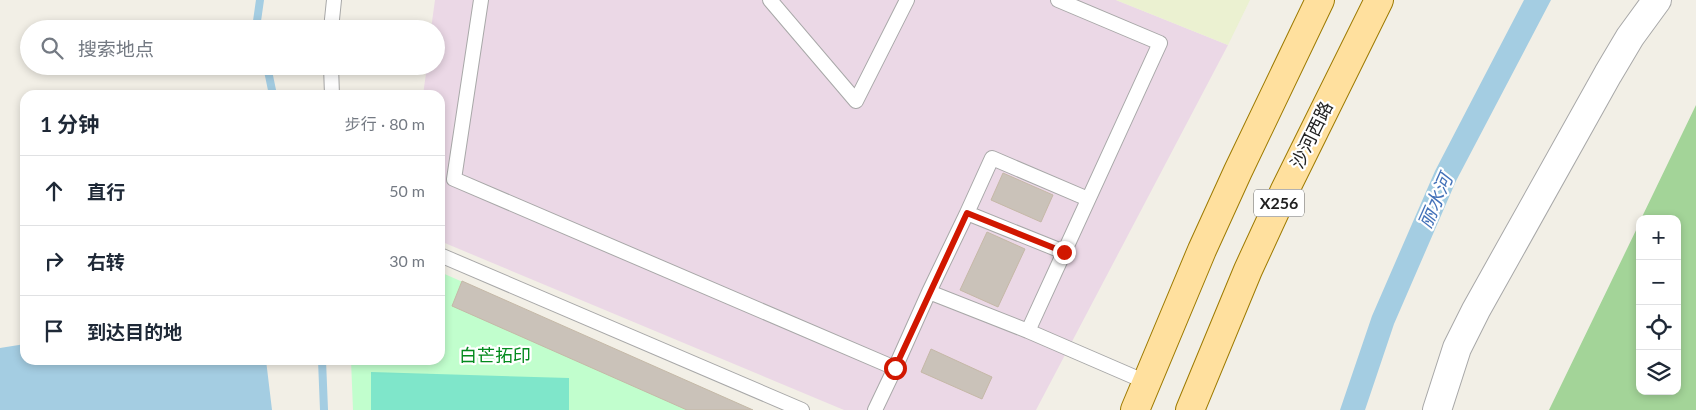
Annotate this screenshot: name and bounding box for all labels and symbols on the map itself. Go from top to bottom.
street label: 沙河西路 [1285,97,1337,172]
water label: 丽水河 [1412,166,1458,232]
road number: X256 [1254,190,1304,217]
route end [1053,241,1076,264]
park label: 白芒拓印 [459,344,531,366]
route start [884,357,907,380]

